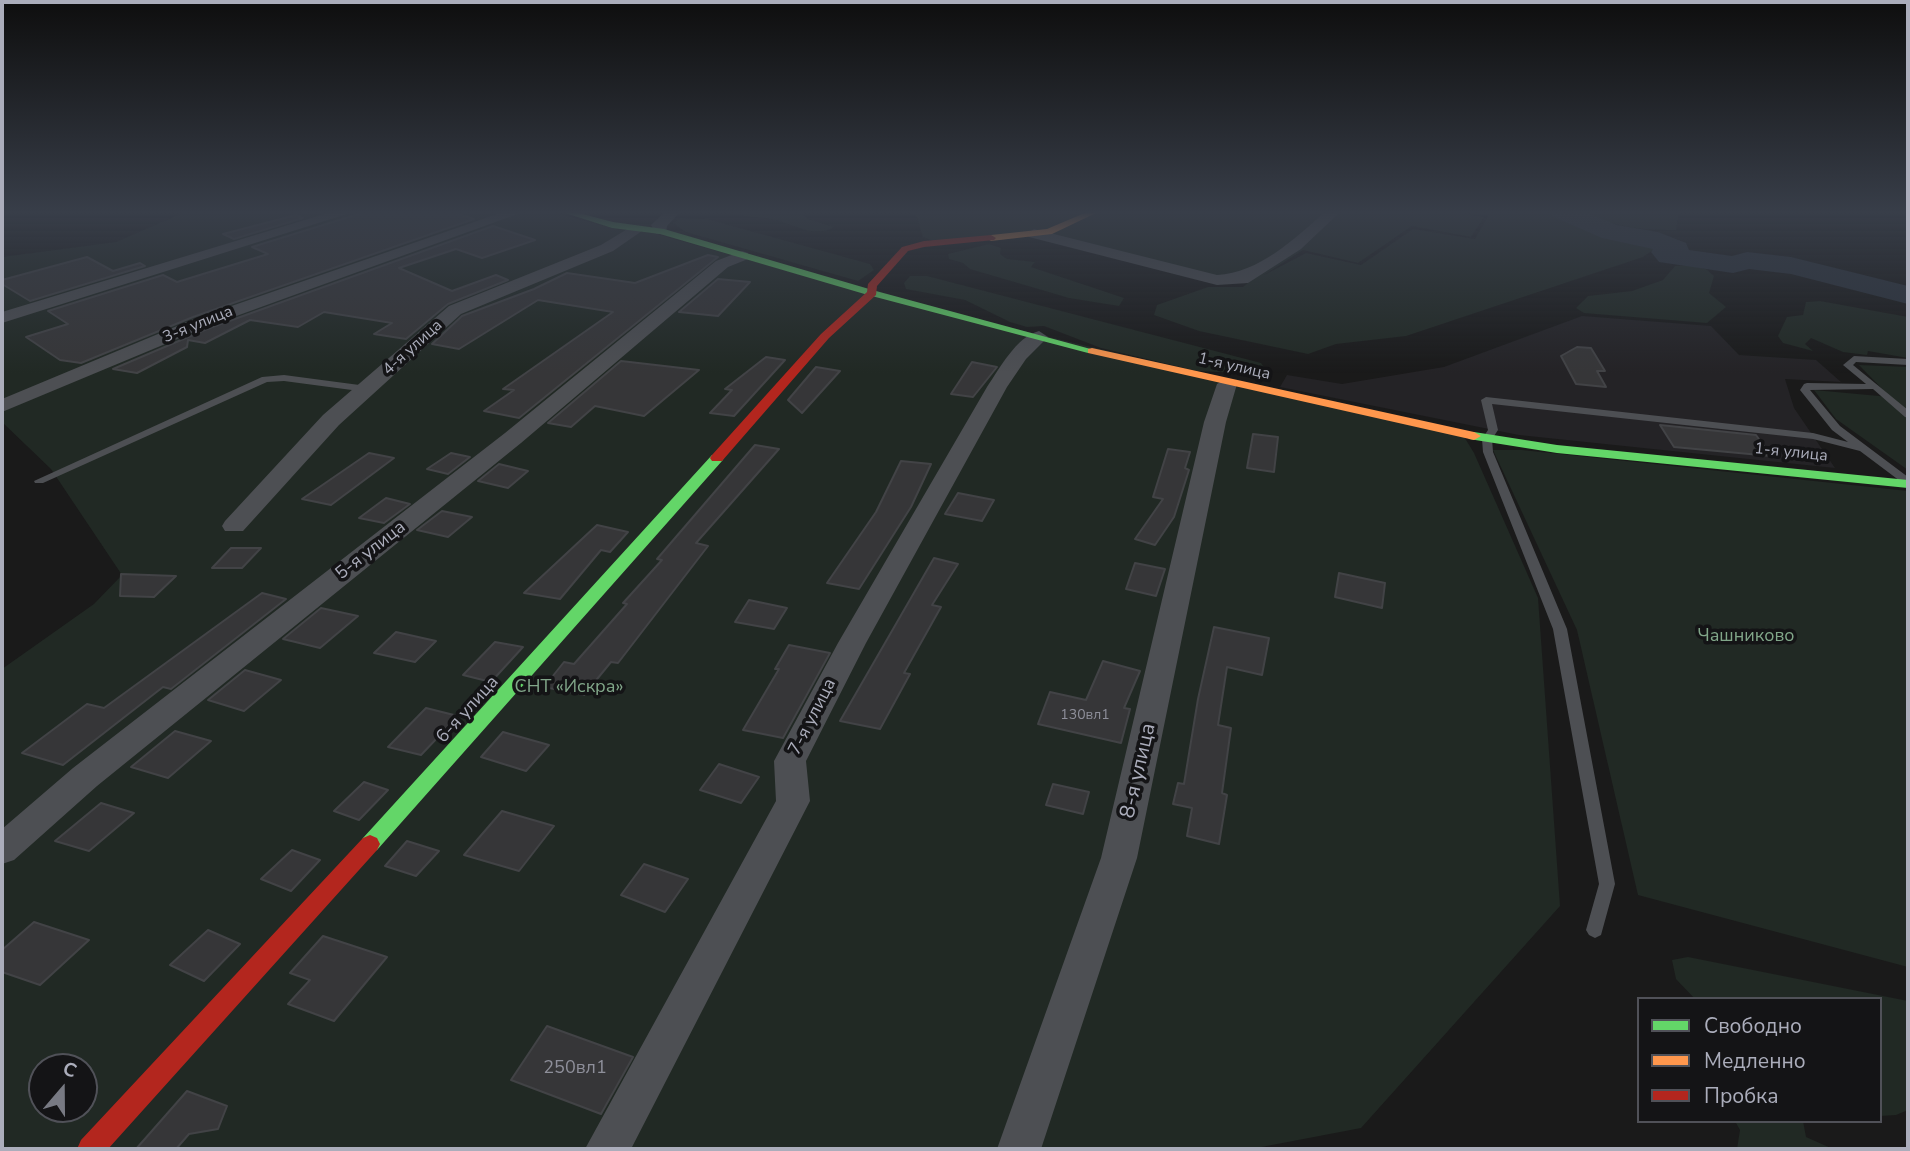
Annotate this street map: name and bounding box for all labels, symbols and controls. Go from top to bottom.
street label: 3-я улица [160,302,236,348]
street label: 4-я улица [379,316,447,380]
street label: 1-я улица [1196,349,1272,385]
street label: 1-я улица [1753,440,1829,466]
street label: 5-я улица [332,517,410,585]
park label: Чашниково [1697,626,1795,648]
street label: 6-я улица [432,672,504,748]
street label: 7-я улица [785,675,841,759]
park label: СНТ «Искра» [515,677,623,699]
house number: 130вл1 [1060,708,1110,724]
street label: 8-я улица [1116,721,1162,821]
legend [1637,997,1882,1123]
text: Свободно [1704,1012,1802,1040]
text: Медленно [1704,1047,1806,1075]
north arrow [28,1053,98,1123]
text: С [59,1056,80,1085]
house number: 250вл1 [543,1058,607,1080]
text: Пробка [1704,1082,1778,1110]

